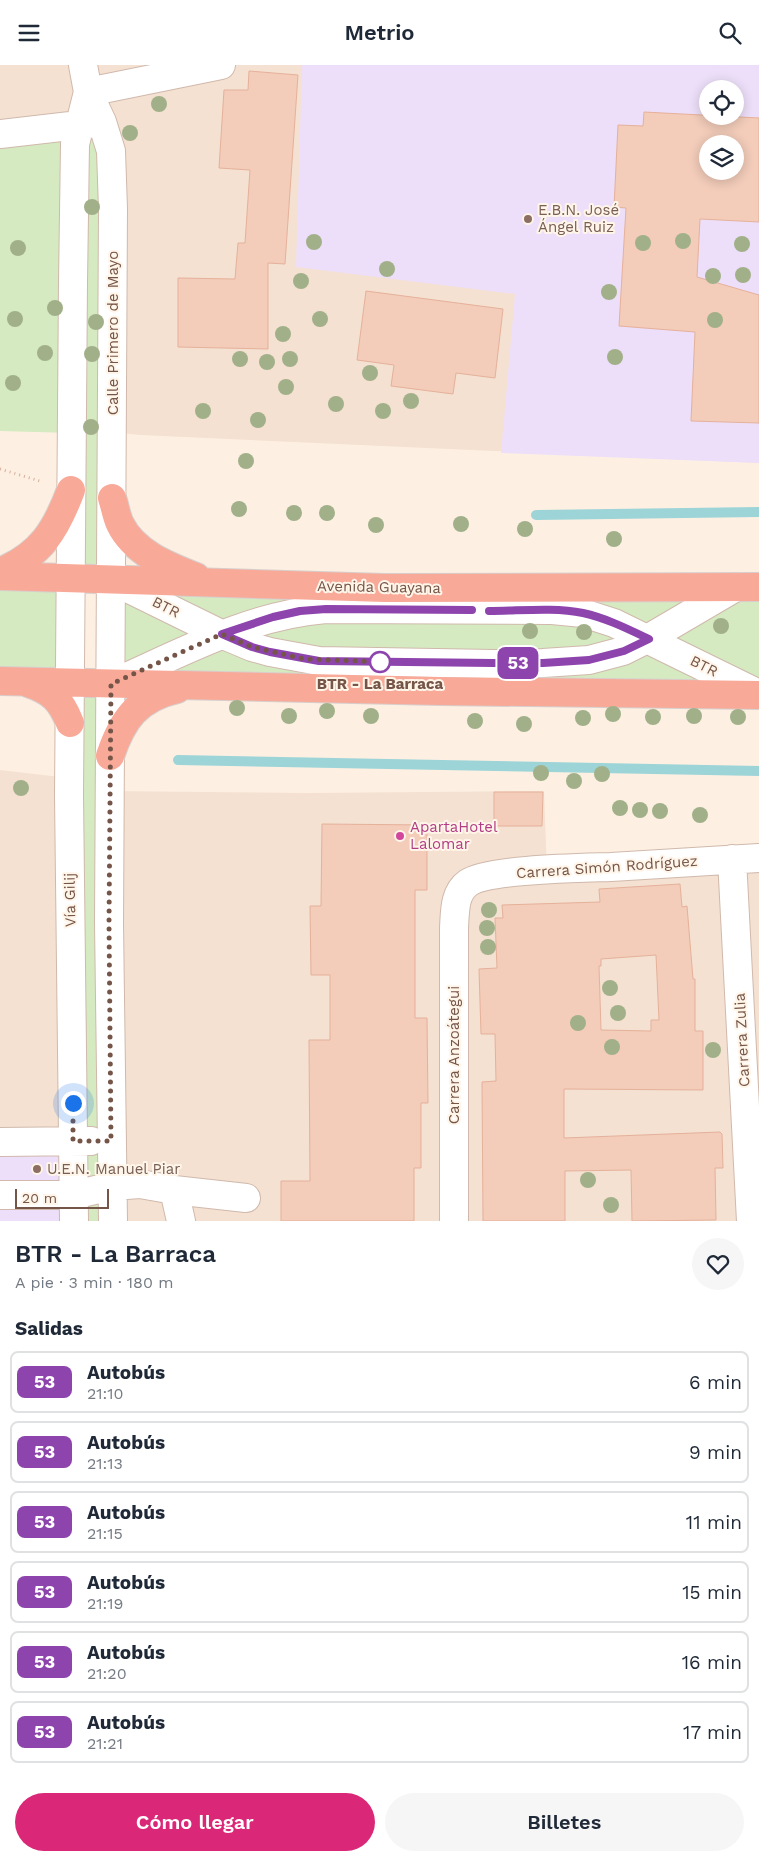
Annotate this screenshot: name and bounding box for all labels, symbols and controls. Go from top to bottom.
icon: menu [15,19,43,47]
icon: search [716,19,744,47]
text: Metrio [344,20,415,45]
map controls [699,80,744,180]
button: locate [699,80,744,125]
button: layers [699,135,744,180]
place label: E.B.N. José Ángel Ruiz [538,201,619,236]
marker: E.B.N. José Ángel Ruiz [522,213,534,225]
street label: Calle Primero de Mayo [104,251,122,415]
street label: Avenida Guayana [317,577,442,597]
street label: BTR [149,592,183,622]
line badge: 53 [496,647,540,679]
marker: BTR - La Barraca [369,651,391,673]
street label: BTR [687,651,721,681]
text: 53 [507,652,529,673]
place label: BTR - La Barraca [317,675,443,693]
place label: ApartaHotel Lalomar [410,818,498,853]
marker: ApartaHotel Lalomar [394,830,406,842]
street label: Carrera Simón Rodríguez [516,852,698,882]
street label: Vía Gilij [61,873,79,927]
street label: Carrera Anzoátegui [445,986,463,1124]
street label: Carrera Zulia [731,992,753,1087]
your location [61,1091,86,1116]
place label: U.E.N. Manuel Piar [47,1160,180,1178]
marker: U.E.N. Manuel Piar [31,1163,43,1175]
scale bar [15,1186,109,1209]
text: 20 m [22,1190,57,1206]
button: heart [692,1238,744,1290]
text: BTR - La Barraca [15,1240,216,1268]
text: A pie · 3 min · 180 m [15,1273,174,1292]
text: Salidas [15,1317,83,1340]
text: Autobús [87,1361,165,1384]
text: 53 [34,1371,55,1392]
text: 6 min [689,1371,742,1394]
text: 21:10 [87,1384,124,1403]
text: Autobús [87,1431,165,1454]
text: 53 [34,1441,55,1462]
text: 9 min [689,1441,742,1464]
text: 21:13 [87,1454,123,1473]
text: Autobús [87,1501,165,1524]
text: 53 [34,1511,55,1532]
text: 11 min [686,1511,742,1534]
text: 21:15 [87,1524,123,1543]
text: Autobús [87,1571,165,1594]
text: 53 [34,1581,55,1602]
text: 15 min [682,1581,742,1604]
text: 21:19 [87,1594,123,1613]
text: Autobús [87,1641,165,1664]
text: 53 [34,1651,55,1672]
text: 16 min [682,1651,742,1674]
text: 21:20 [87,1664,127,1683]
text: Autobús [87,1711,165,1734]
text: 53 [34,1721,55,1742]
text: 17 min [683,1721,742,1744]
text: 21:21 [87,1734,123,1753]
button: Cómo llegar [15,1793,375,1851]
button: Billetes [385,1793,744,1851]

